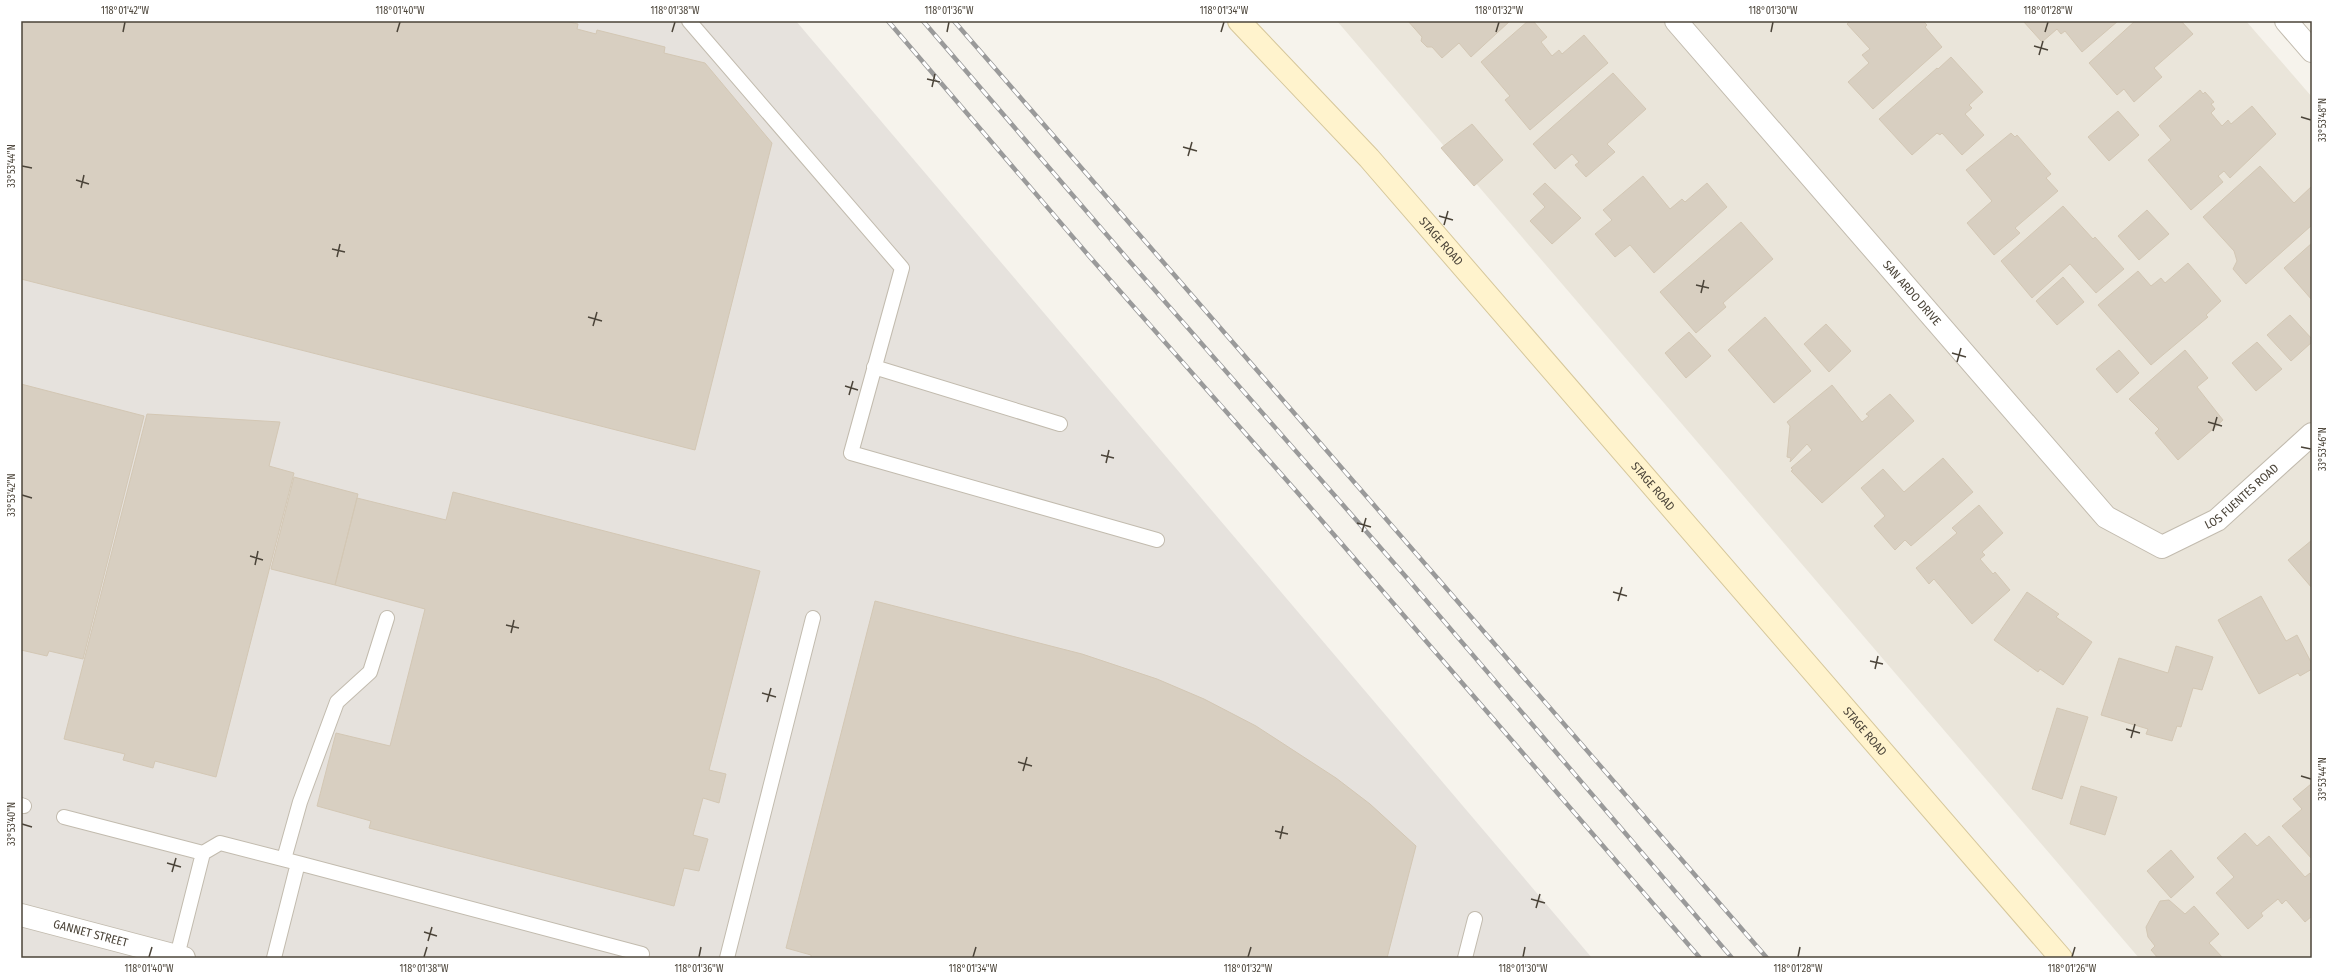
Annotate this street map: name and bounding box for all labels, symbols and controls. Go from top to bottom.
text: 118°01'42"W [101,5,150,17]
text: 118°01'40"W [375,5,425,17]
text: 118°01'38"W [651,5,700,17]
text: 118°01'36"W [925,5,974,17]
text: 118°01'34"W [1200,5,1249,17]
text: 118°01'32"W [1475,5,1524,17]
text: 118°01'30"W [1748,5,1798,17]
text: 118°01'28"W [2024,5,2073,17]
text: 33°53'48"N [2317,98,2329,142]
text: 33°53'44"N [6,144,18,188]
street label: STAGE ROAD [1416,214,1466,268]
street label: SAN ARDO DRIVE [1880,258,1944,328]
text: 33°53'46"N [2317,427,2329,471]
street label: STAGE ROAD [1628,459,1678,513]
street label: LOS FUENTES ROAD [2202,461,2281,532]
text: 33°53'42"N [6,473,18,517]
street label: STAGE ROAD [1840,704,1890,758]
text: 33°53'44"N [2317,757,2329,801]
text: 33°53'40"N [6,802,18,846]
street label: GANNET STREET [52,917,130,950]
text: 118°01'40"W [124,963,174,975]
text: 118°01'38"W [400,963,449,975]
text: 118°01'36"W [675,963,724,975]
text: 118°01'34"W [949,963,998,975]
text: 118°01'32"W [1224,963,1273,975]
text: 118°01'30"W [1498,963,1548,975]
text: 118°01'28"W [1774,963,1823,975]
text: 118°01'26"W [2048,963,2097,975]

